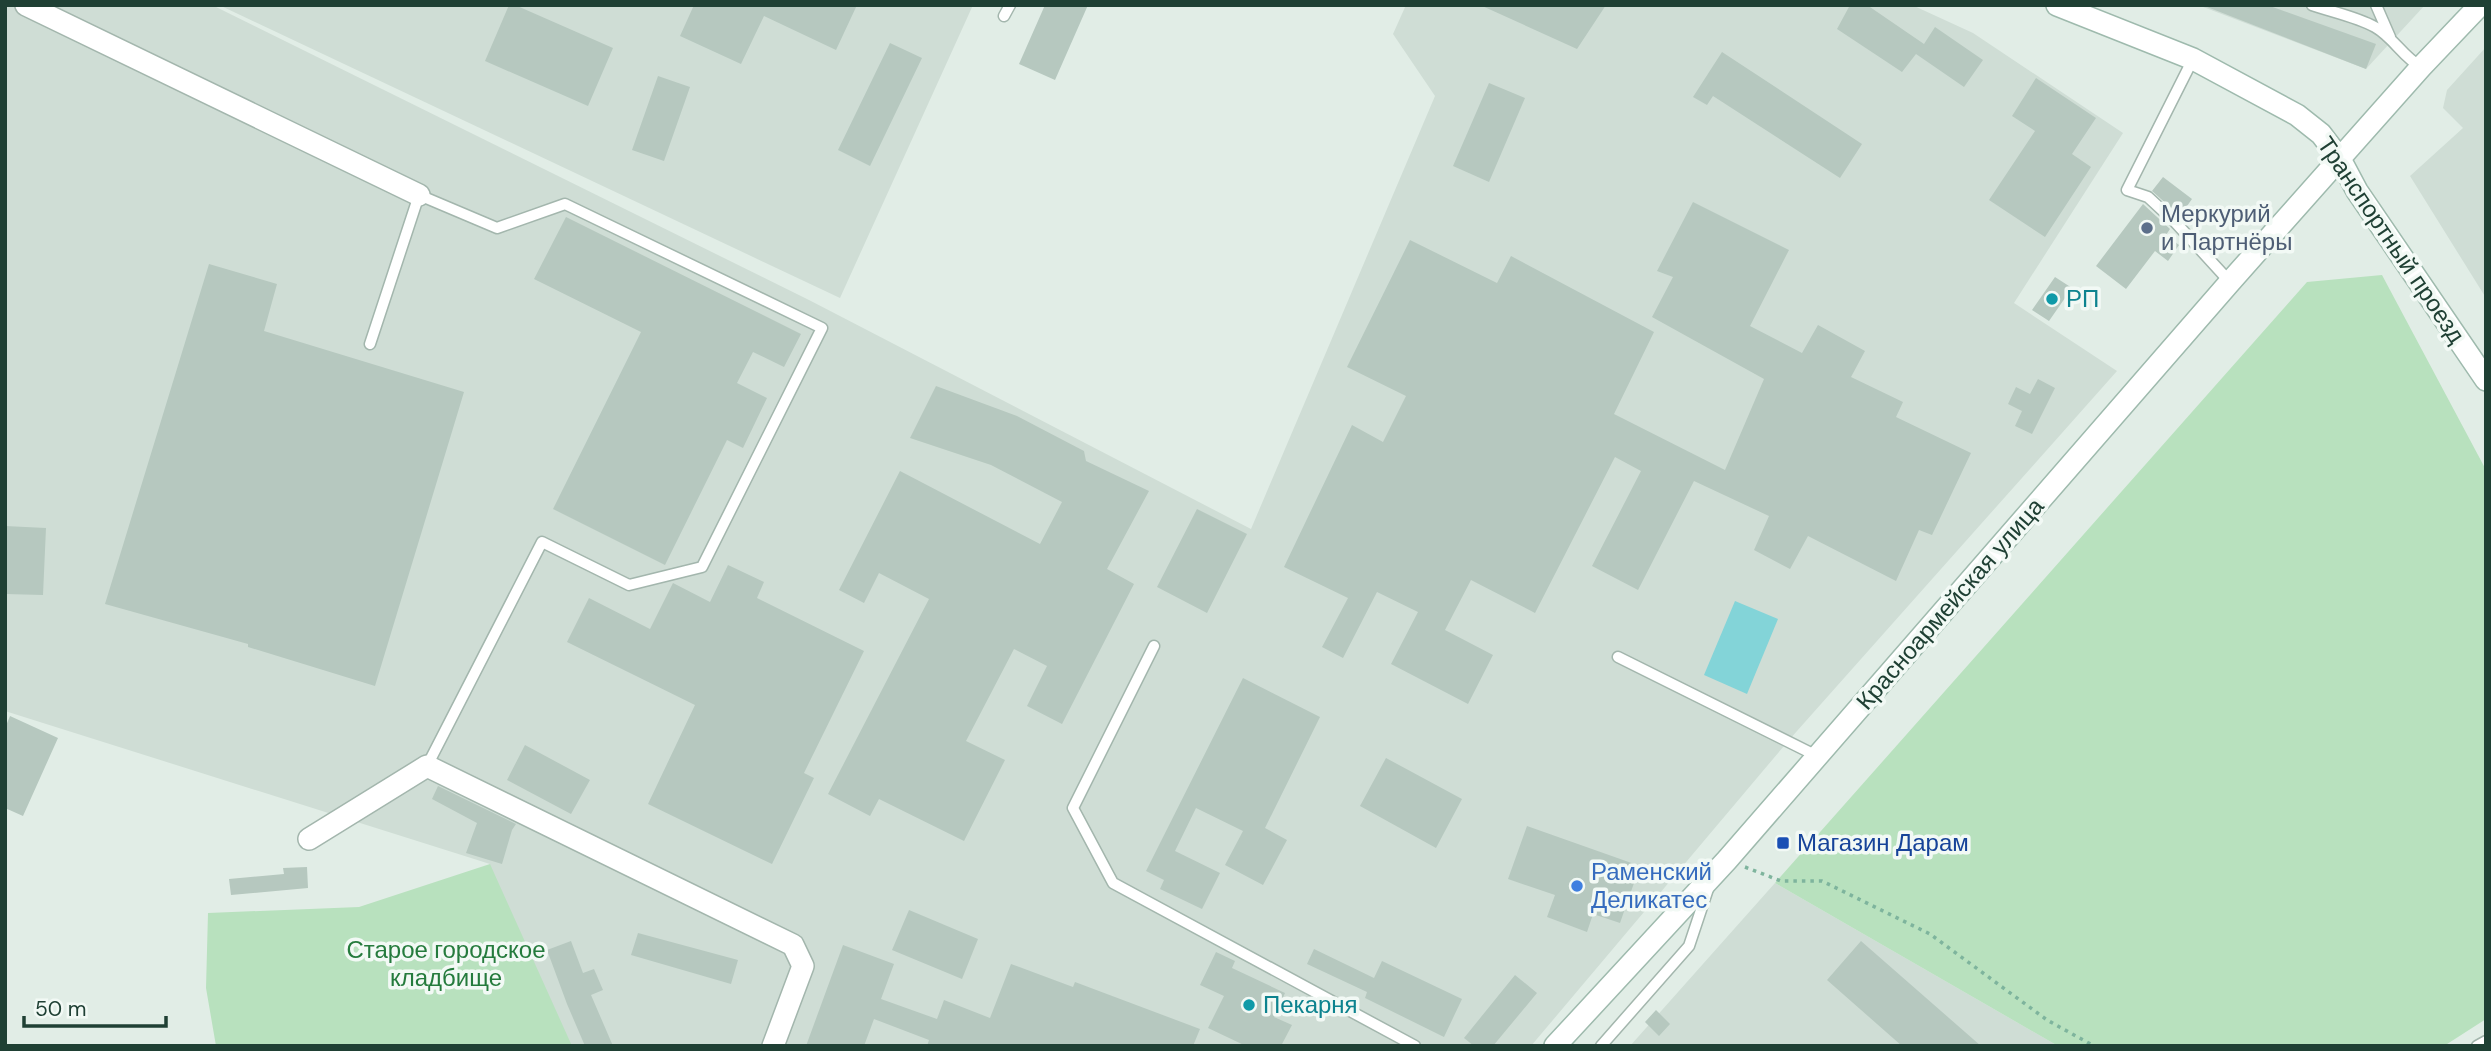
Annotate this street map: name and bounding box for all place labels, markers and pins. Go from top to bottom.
place label: Меркурий и Партнёры [2161,198,2292,257]
marker: Меркурий и Партнёры [2139,220,2155,236]
place label: РП [2066,283,2099,314]
marker: РП [2044,291,2060,307]
place label: Магазин Дарам [1797,827,1969,858]
marker: Магазин Дарам [1775,835,1791,851]
place label: Раменский Деликатес [1591,856,1712,915]
marker: Раменский Деликатес [1569,878,1585,894]
place label: Пекарня [1263,989,1358,1020]
marker: Пекарня [1241,997,1257,1013]

